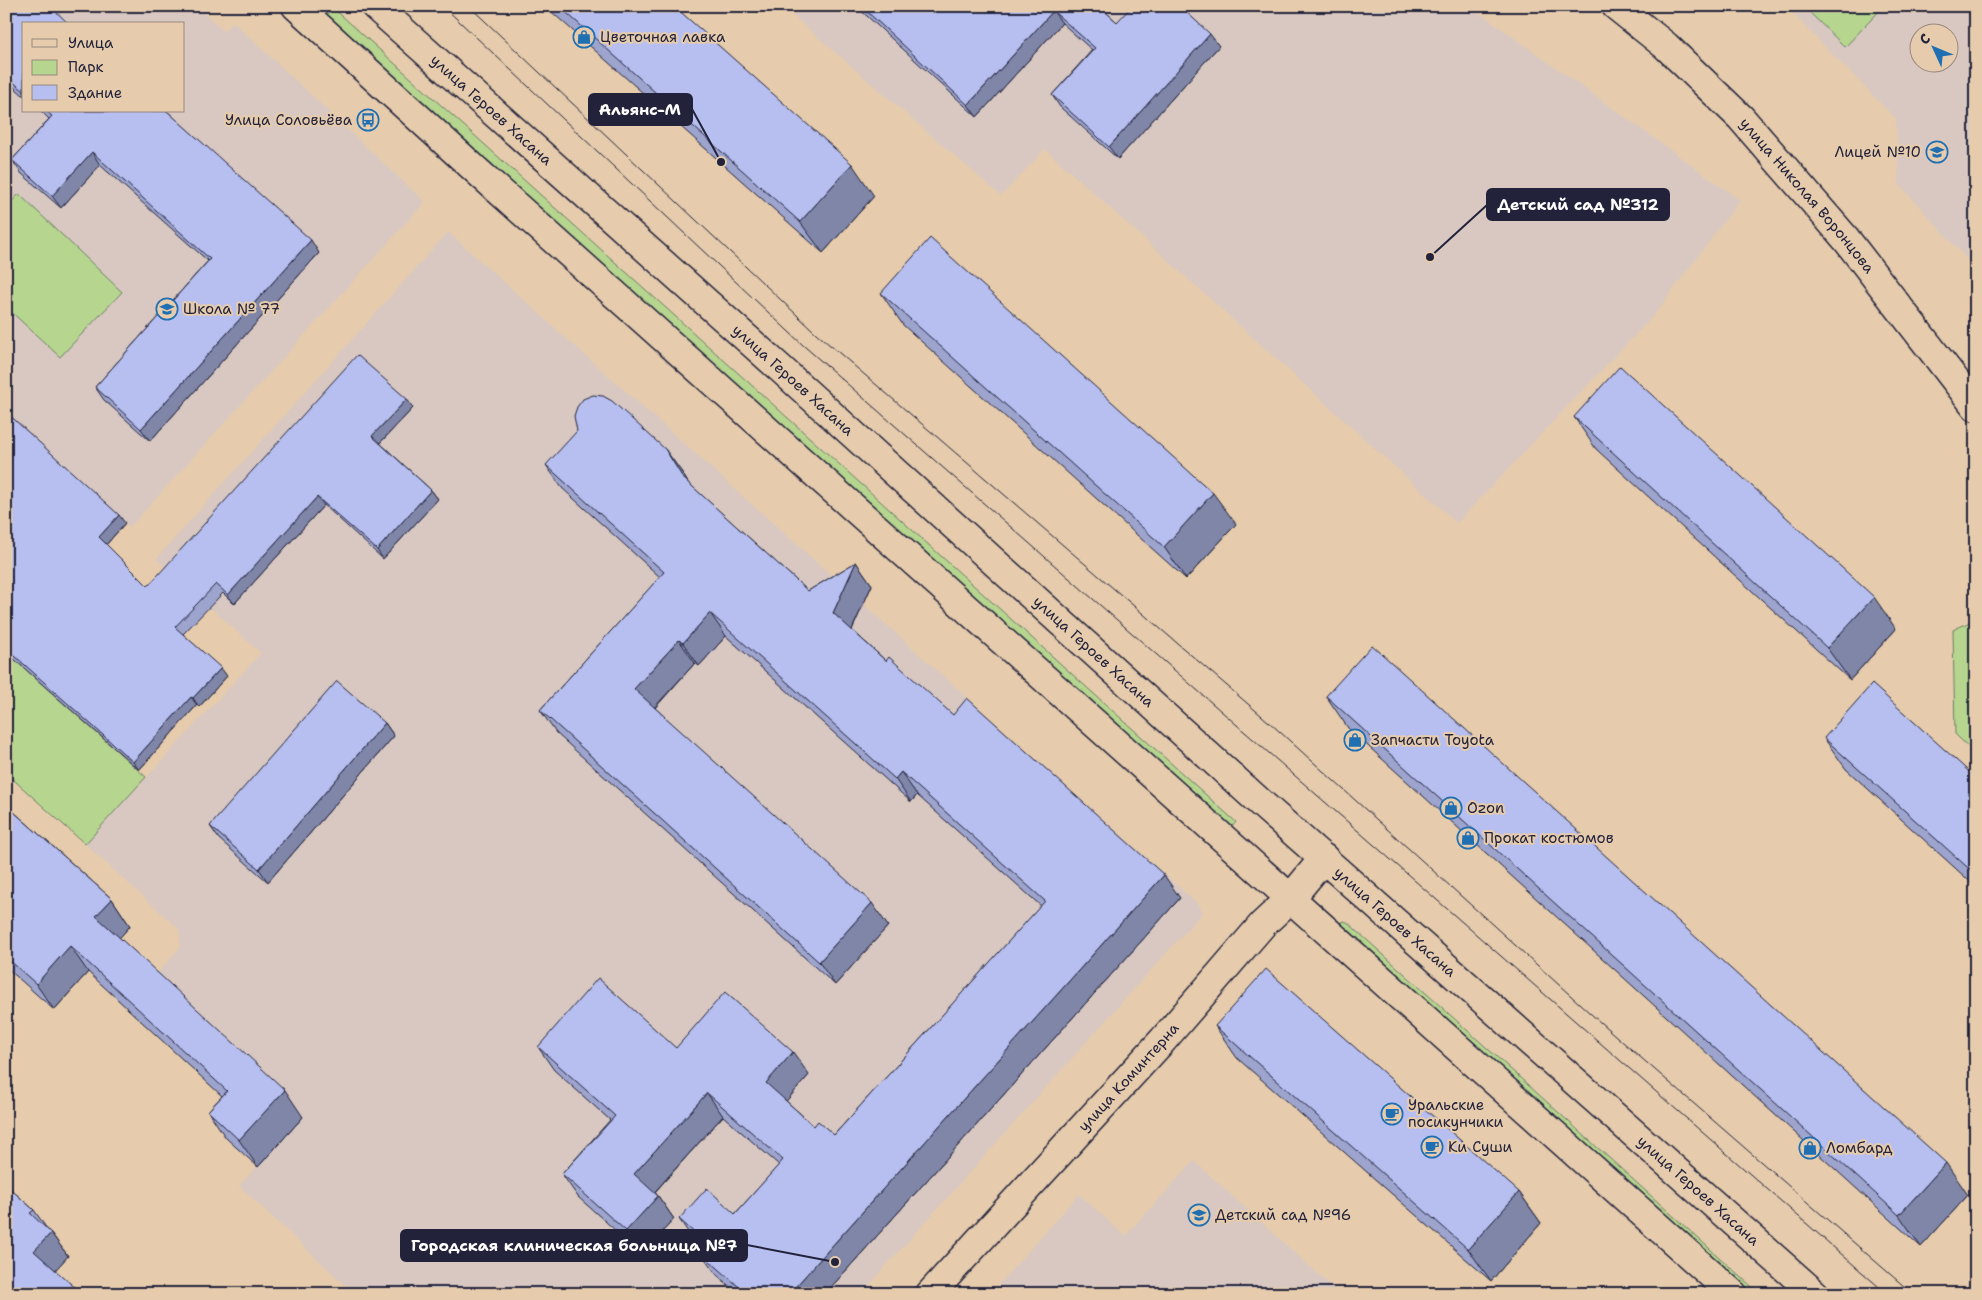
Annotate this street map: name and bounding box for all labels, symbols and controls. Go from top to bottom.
legend [22,22,185,112]
north arrow [1910,22,1960,72]
shop icon: Цветочная лавка [572,25,596,49]
place label: Цветочная лавка [600,27,726,47]
text: С [1915,30,1934,48]
text: Улица [68,33,114,53]
street label: улица Героев Хасана [426,50,557,170]
text: Парк [68,57,104,77]
text: Здание [68,83,122,103]
callout: Альянс-М [589,94,692,125]
text: Альянс-М [599,99,681,120]
bus stop icon: Улица Соловьёва [356,108,380,132]
place label: Улица Соловьёва [225,110,353,130]
street label: улица Николая Воронцова [1735,114,1879,278]
school or university icon: Лицей №10 [1925,140,1949,164]
place label: Лицей №10 [1834,142,1921,162]
callout: Детский сад №312 [1487,189,1669,220]
text: Детский сад №312 [1497,194,1659,215]
school or university icon: Школа № 77 [155,297,179,321]
place label: Школа № 77 [183,299,280,319]
street label: улица Героев Хасана [728,320,859,441]
street label: улица Героев Хасана [1029,592,1159,712]
shop icon: Запчасти Toyota [1343,728,1367,752]
place label: Запчасти Toyota [1371,730,1495,750]
shop icon: Ozon [1439,796,1463,820]
place label: Ozon [1467,798,1504,818]
shop icon: Прокат костюмов [1456,826,1480,850]
place label: Прокат костюмов [1484,828,1614,848]
street label: улица Героев Хасана [1330,862,1461,982]
street label: улица Коминтерна [1074,1018,1184,1136]
place label: Уральские посикунчики [1408,1095,1503,1132]
cafe icon: Уральские посикунчики [1380,1102,1404,1126]
street label: улица Героев Хасана [1633,1131,1764,1251]
cafe icon: Ки Суши [1420,1135,1444,1159]
shop icon: Ломбард [1798,1136,1822,1160]
place label: Ки Суши [1448,1137,1513,1157]
place label: Ломбард [1826,1138,1893,1158]
school or university icon: Детский сад №96 [1187,1203,1211,1227]
place label: Детский сад №96 [1215,1205,1351,1225]
callout: Городская клиническая больница №7 [401,1230,747,1261]
text: Городская клиническая больница №7 [411,1235,737,1256]

